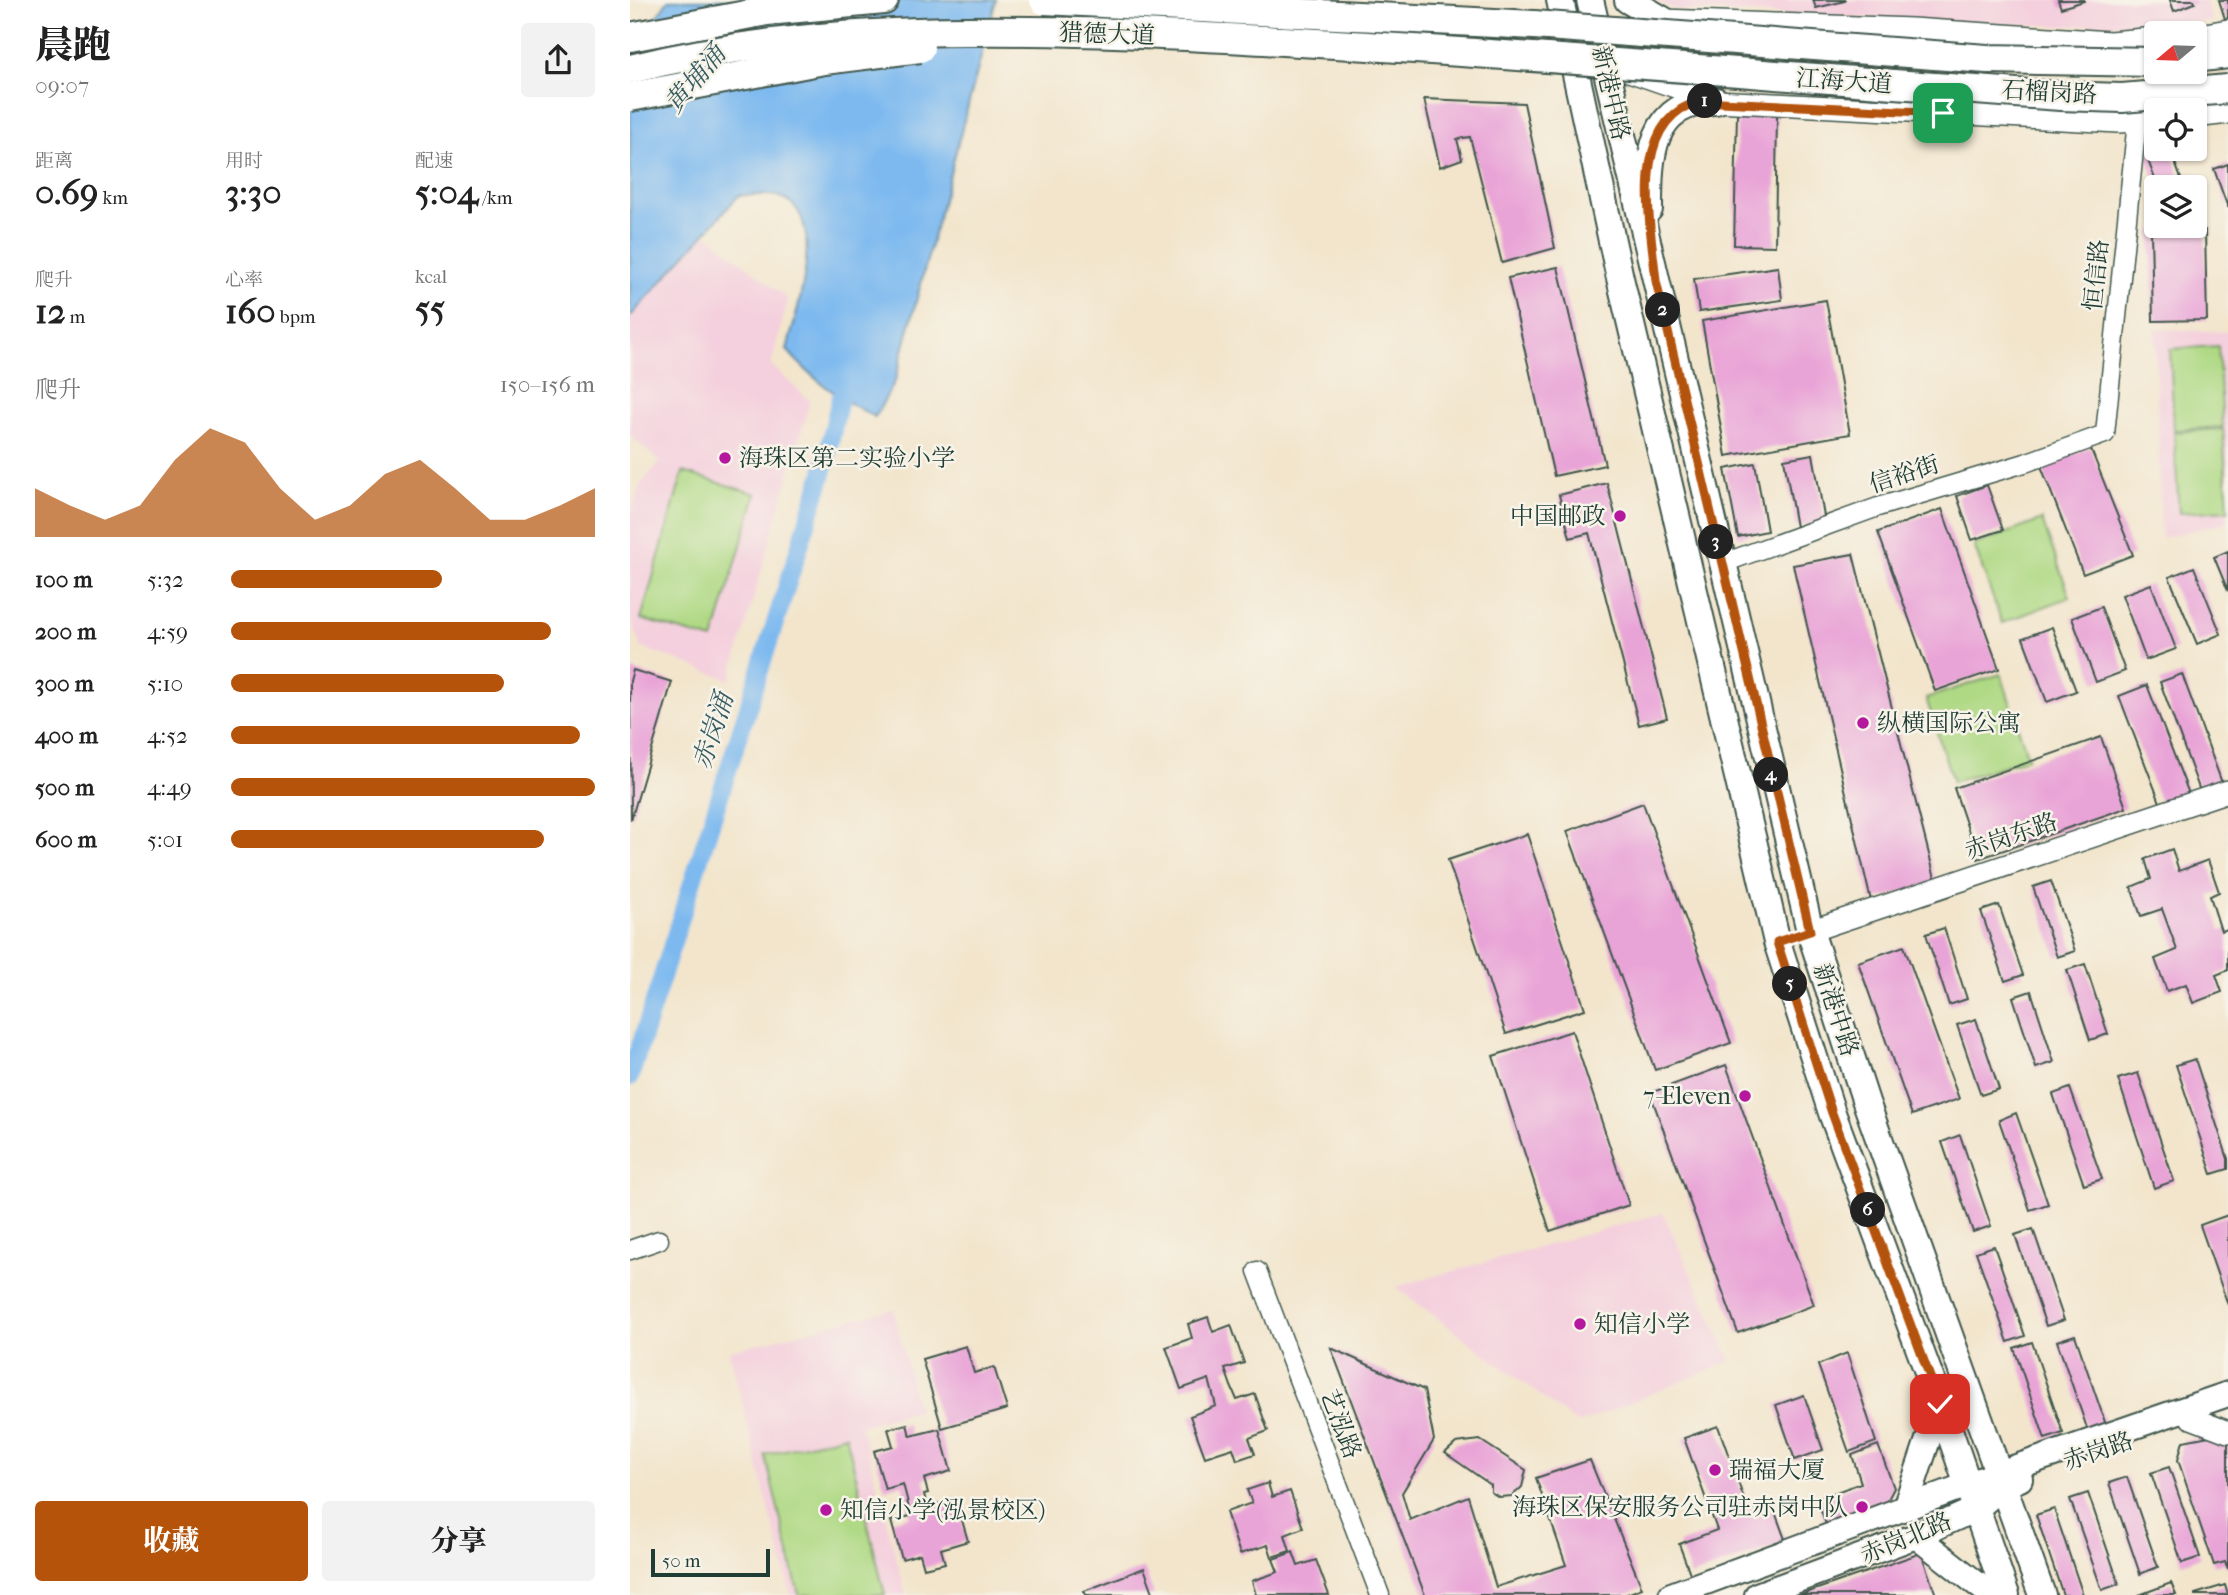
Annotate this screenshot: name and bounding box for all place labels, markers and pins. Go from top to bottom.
pin [1913,83,1973,143]
pin: 1 [1688,84,1722,119]
pin: 2 [1646,292,1680,328]
place label: 海珠区第二实验小学 [739,444,955,472]
marker: 海珠区第二实验小学 [717,450,733,466]
place label: 中国邮政 [1510,502,1606,530]
marker: 中国邮政 [1612,508,1628,524]
pin: 3 [1698,524,1734,560]
place label: 纵横国际公寓 [1877,709,2021,737]
marker: 纵横国际公寓 [1855,715,1871,731]
pin: 4 [1754,758,1788,792]
pin: 5 [1772,967,1808,1002]
place label: 7-Eleven [1643,1082,1731,1110]
marker: 7-Eleven [1737,1088,1753,1104]
pin: 6 [1850,1192,1886,1228]
place label: 知信小学 [1594,1310,1690,1338]
marker: 知信小学 [1572,1316,1588,1332]
pin [1910,1374,1970,1434]
place label: 瑞福大厦 [1729,1456,1825,1484]
marker: 瑞福大厦 [1707,1462,1723,1478]
place label: 海珠区保安服务公司驻赤岗中队 [1512,1493,1848,1521]
place label: 知信小学(泓景校区) [840,1496,1045,1524]
marker: 海珠区保安服务公司驻赤岗中队 [1854,1499,1870,1515]
marker: 知信小学(泓景校区) [818,1502,834,1518]

